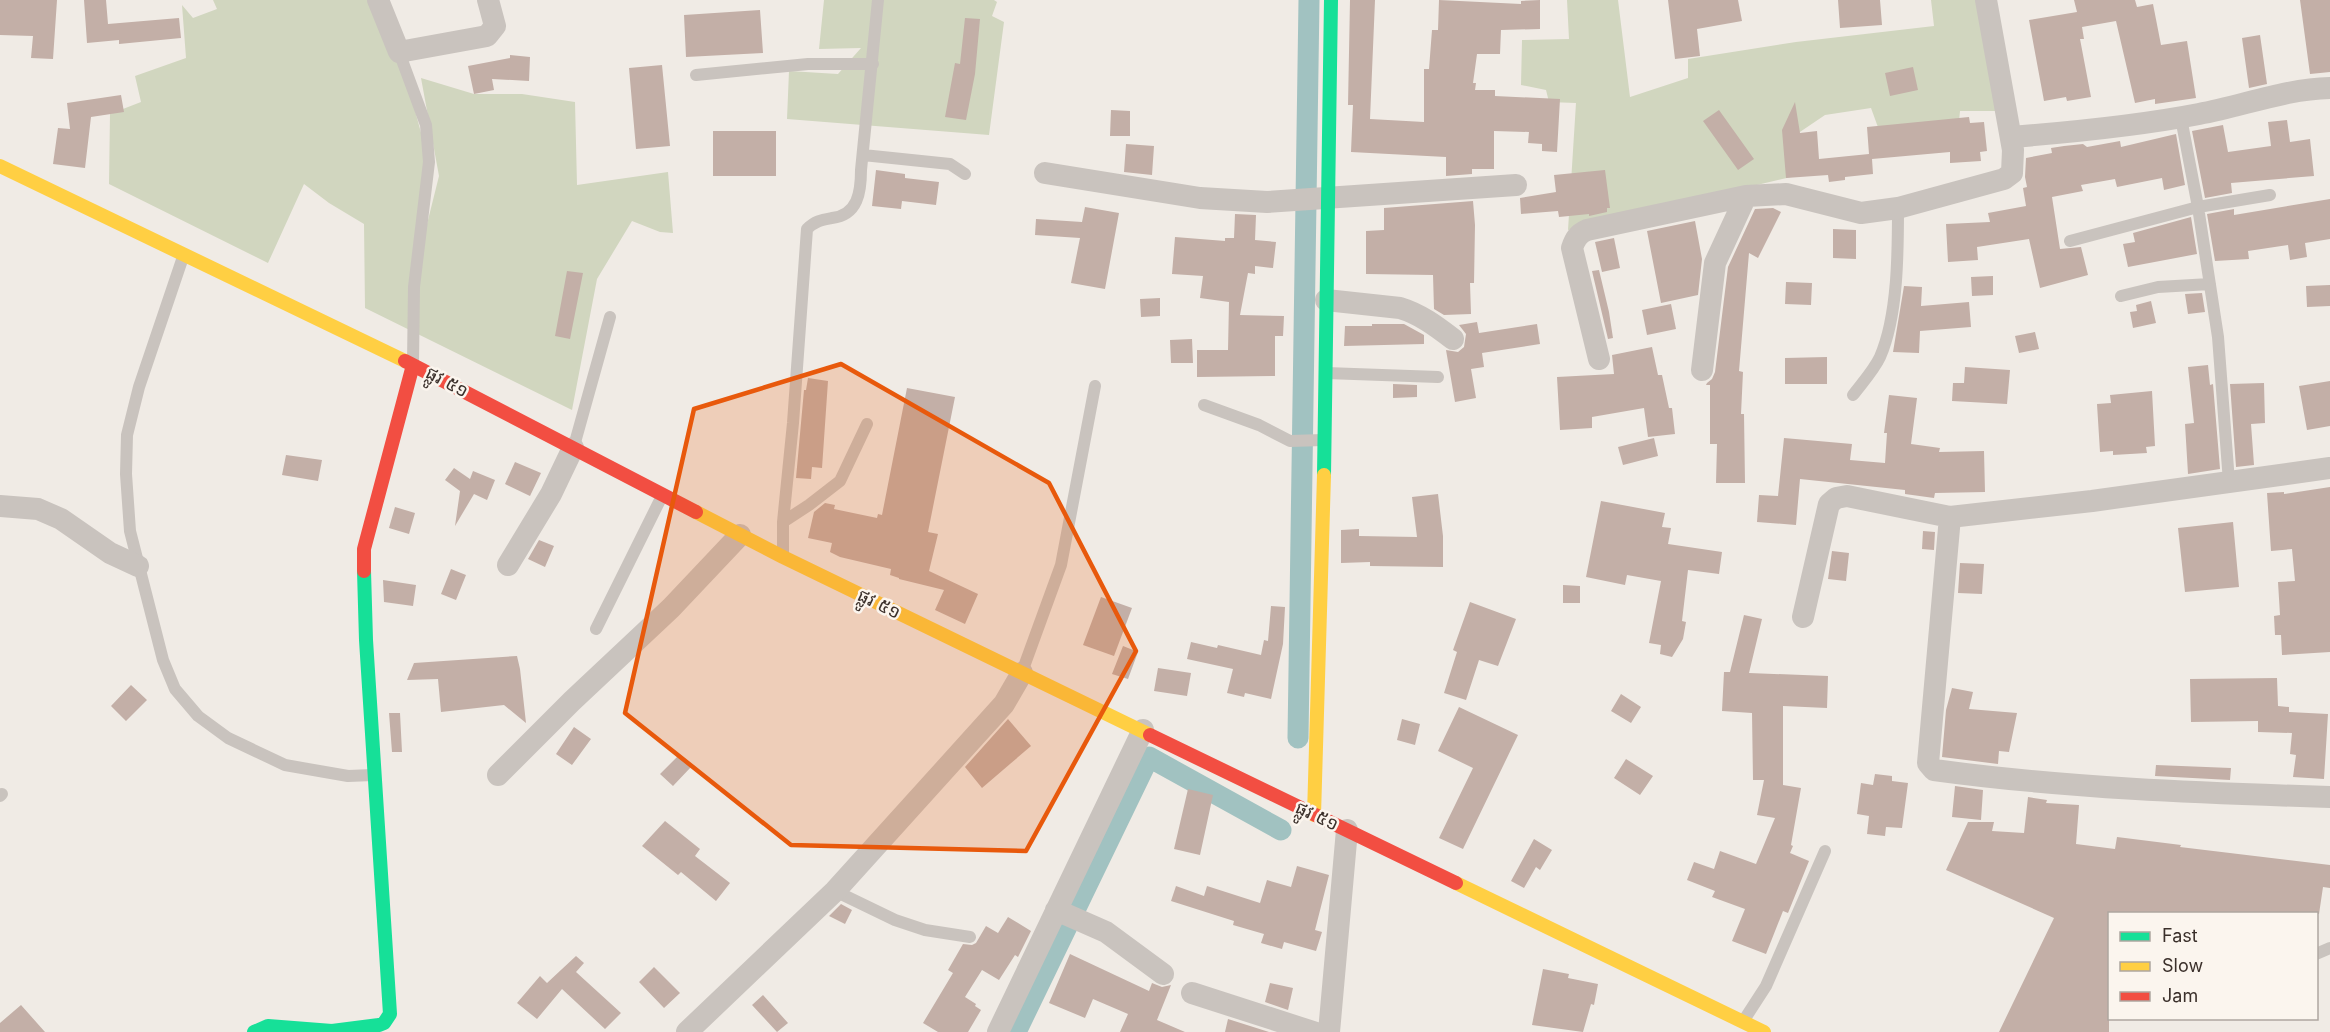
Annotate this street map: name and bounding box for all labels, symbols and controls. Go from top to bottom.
street label: ផ្លូវ ៥១ [419,362,472,407]
street label: ផ្លូវ ៥១ [852,584,904,629]
street label: ផ្លូវ ៥១ [1290,796,1342,840]
legend [2108,912,2318,1020]
text: Fast [2162,925,2198,946]
text: Slow [2162,955,2203,976]
text: Jam [2162,985,2198,1006]

